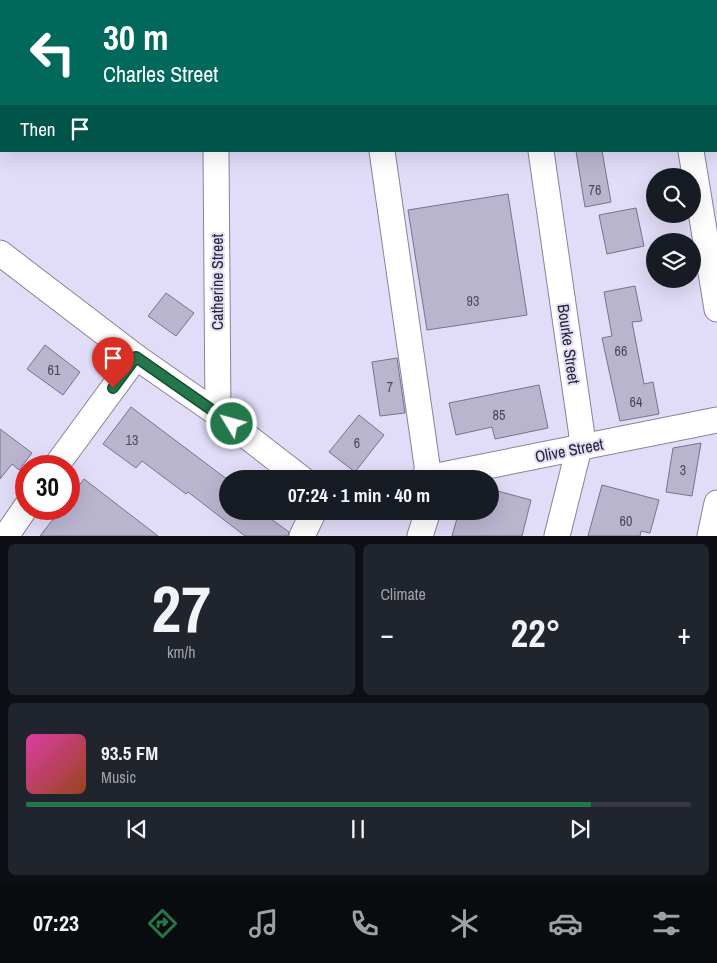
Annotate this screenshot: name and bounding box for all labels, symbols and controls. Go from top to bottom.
text: 30 m [103,14,168,61]
icon: left [20,20,85,85]
text: Charles Street [103,59,218,89]
icon: arrive [66,115,94,143]
text: Then [20,116,56,142]
map controls [646,168,701,288]
button: search [646,168,701,223]
house number: 76 [589,181,601,199]
button: layers [646,233,701,288]
street label: Catherine Street [206,234,228,330]
house number: 93 [467,292,479,310]
street label: Bourke Street [553,303,586,386]
pin [92,337,134,388]
house number: 66 [615,342,627,360]
icon: arrive [99,344,127,372]
house number: 61 [48,361,61,379]
house number: 7 [387,378,393,396]
house number: 64 [630,393,643,411]
position arrow [205,397,257,449]
house number: 85 [493,406,505,424]
house number: 13 [126,431,138,449]
street label: Olive Street [533,433,605,467]
house number: 6 [354,434,360,452]
speed limit sign: 30 [15,455,80,520]
house number: 3 [680,461,686,479]
text: 07:24 · 1 min · 40 m [288,482,430,508]
house number: 60 [620,512,632,530]
text: 27 [152,565,211,652]
text: Climate [381,583,426,605]
text: 22° [511,608,561,659]
text: − [381,615,394,653]
text: + [678,615,691,653]
text: km/h [167,641,195,663]
text: 93.5 FM [101,740,158,766]
text: Music [101,766,136,788]
icon: previous [123,815,151,843]
icon: pause [344,815,372,843]
icon: next [566,815,594,843]
icon: directions [145,906,180,941]
icon: music [246,906,281,941]
icon: phone [347,906,382,941]
icon: climate [447,906,482,941]
icon: car [548,906,583,941]
icon: filters [649,906,684,941]
text: 07:23 [33,908,79,938]

